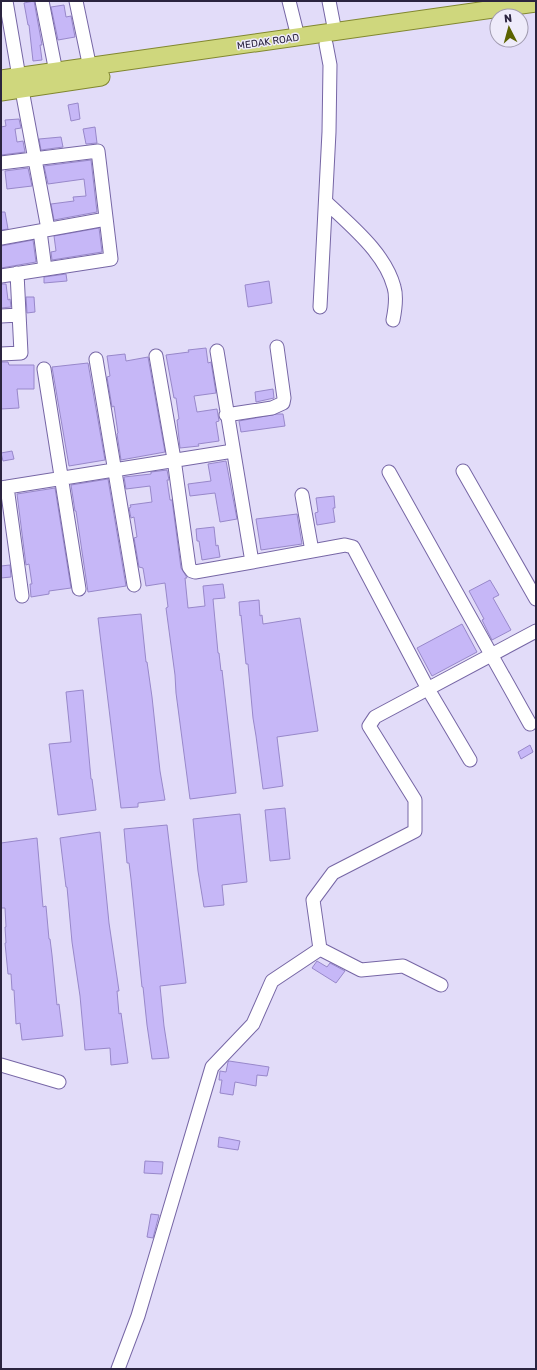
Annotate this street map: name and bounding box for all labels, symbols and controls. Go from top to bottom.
north arrow [489,8,529,48]
text: N [503,12,513,25]
street label: MEDAK ROAD [236,32,300,52]

